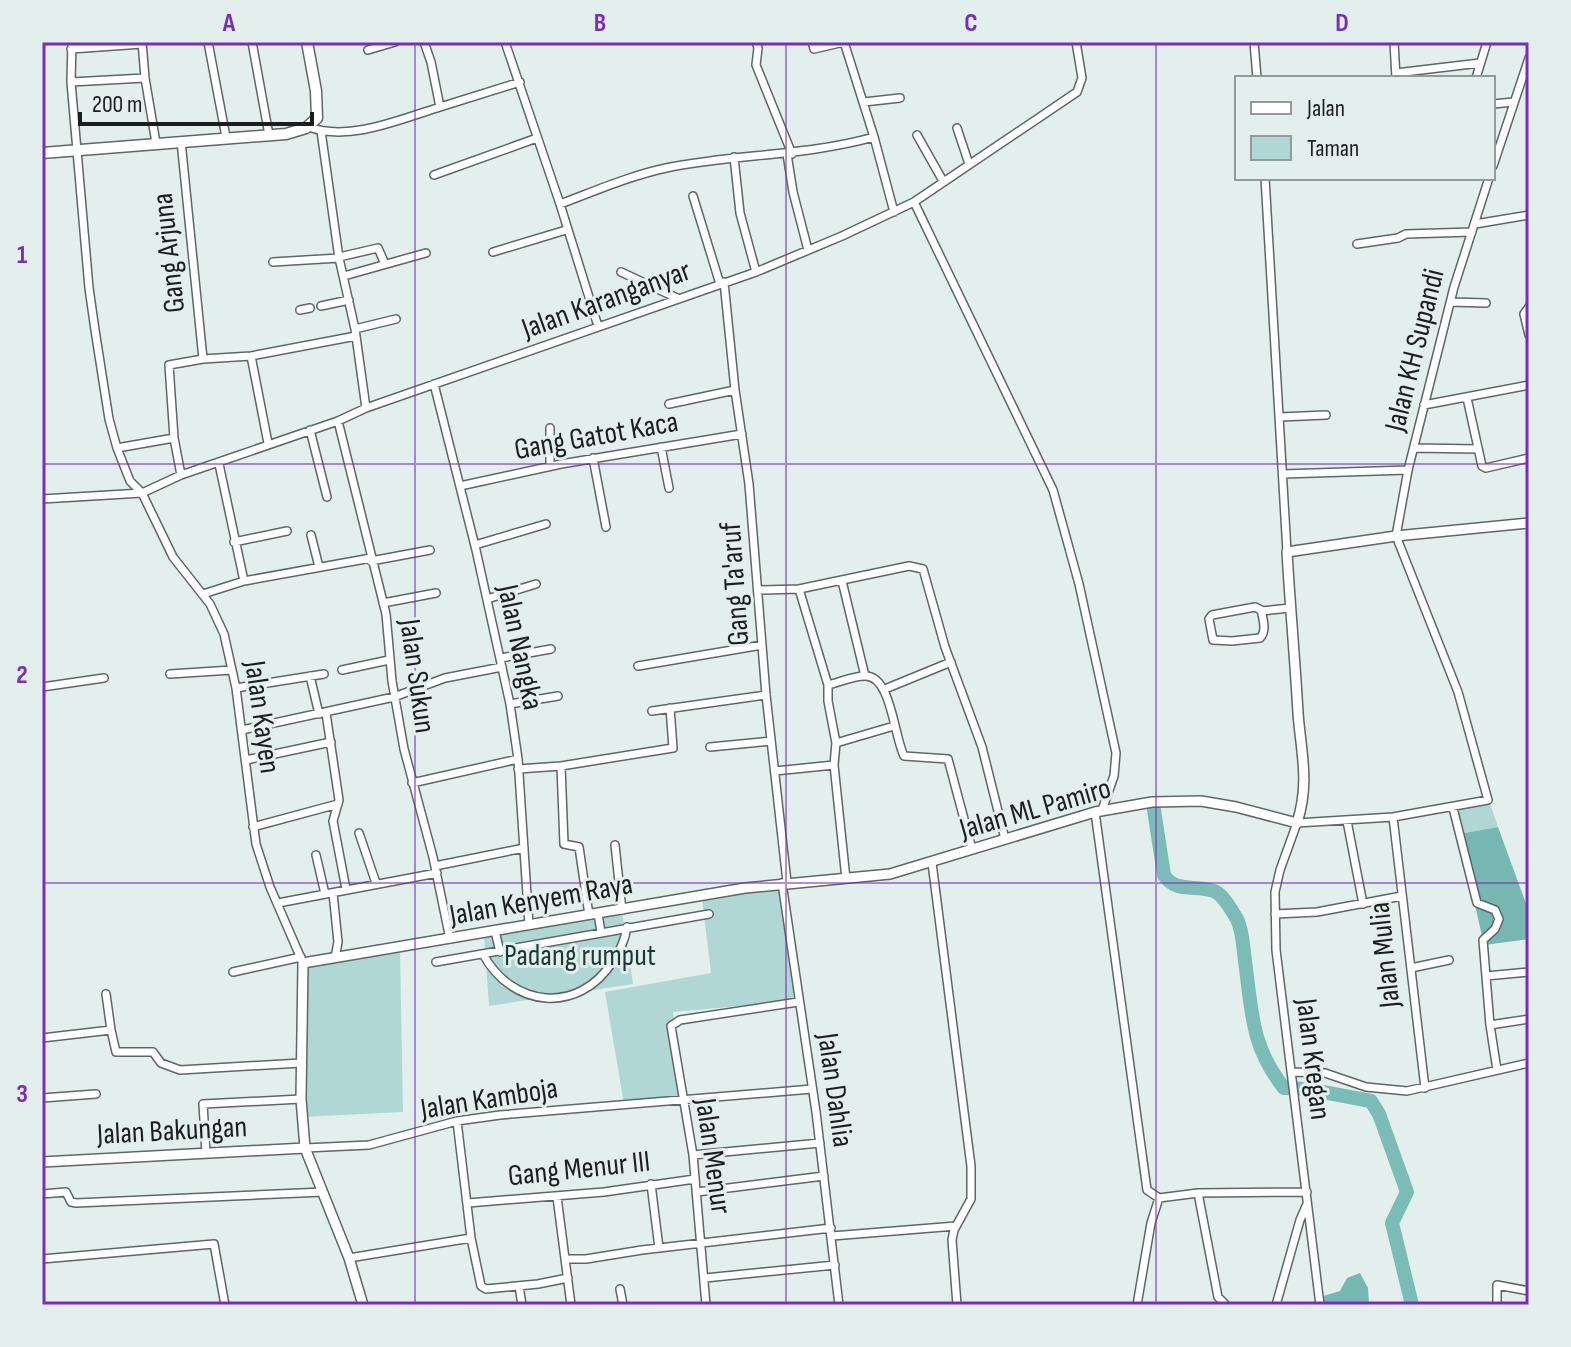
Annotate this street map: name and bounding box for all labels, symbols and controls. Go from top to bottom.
text: A [222,8,236,39]
text: B [594,8,606,39]
text: C [964,8,978,39]
text: D [1335,8,1349,39]
scale bar [80,76,312,126]
legend [1235,76,1495,180]
text: 200 m [92,90,143,119]
text: Jalan [1306,94,1345,123]
text: Taman [1307,134,1359,163]
street label: Gang Arjuna [145,191,193,315]
text: 1 [17,240,27,271]
street label: Jalan Karanganyar [516,253,696,347]
street label: Jalan KH Supandi [1377,265,1453,436]
street label: Gang Gatot Kaca [511,404,681,468]
street label: Gang Ta'aruf [713,521,757,647]
street label: Jalan Nangka [489,580,551,713]
street label: Jalan Sukun [391,616,443,735]
street label: Jalan Kayen [236,657,288,776]
text: 2 [16,660,28,691]
street label: Jalan ML Pamiro [955,770,1115,848]
street label: Jalan Kenyem Raya [446,866,636,934]
street label: Jalan Mulia [1362,900,1409,1011]
park label: Padang rumput [504,938,656,974]
street label: Jalan Kregan [1288,995,1338,1122]
street label: Jalan Dahlia [809,1030,861,1149]
street label: Jalan Kamboja [417,1070,560,1128]
text: 3 [16,1079,28,1110]
street label: Jalan Menur [687,1095,739,1217]
street label: Jalan Bakungan [95,1109,248,1153]
street label: Gang Menur III [506,1144,652,1194]

